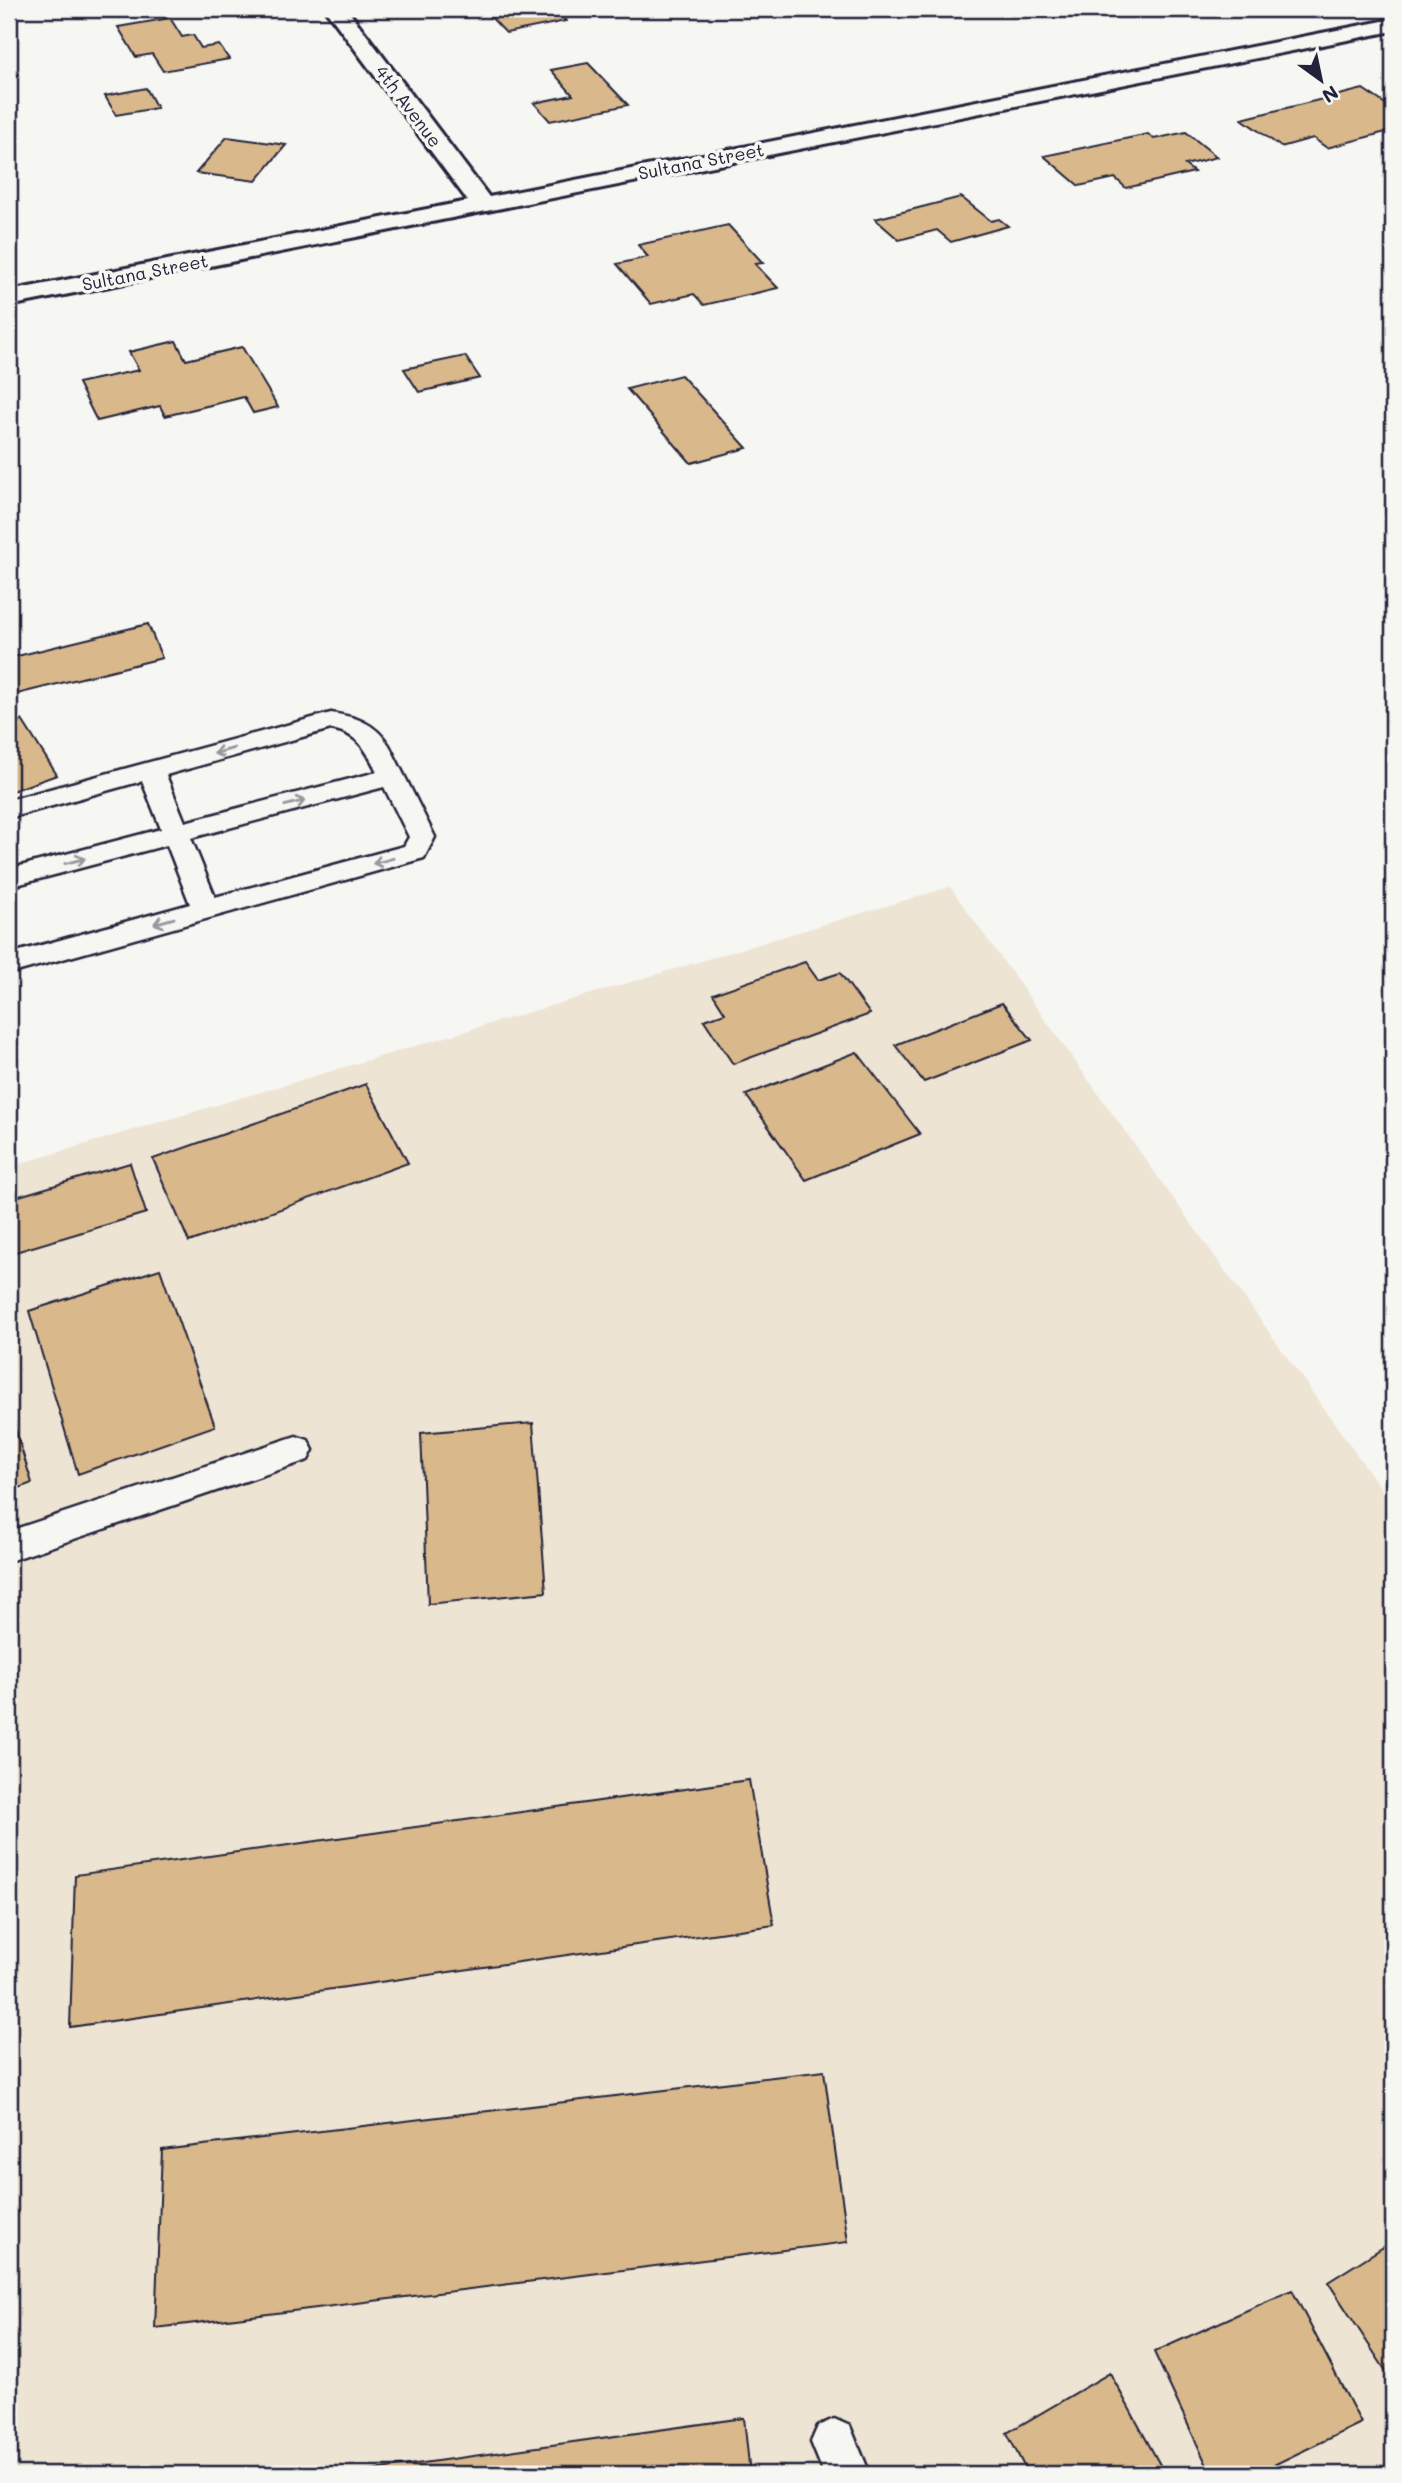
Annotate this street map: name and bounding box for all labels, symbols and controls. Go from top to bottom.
north arrow [1286,46,1356,116]
street label: 4th Avenue [370,60,448,152]
text: N [1318,80,1343,109]
street label: Sultana Street [636,137,766,185]
street label: Sultana Street [80,248,210,296]
one-way arrow [213,745,235,758]
one-way arrow [283,796,306,809]
one-way arrow [63,854,86,867]
one-way arrow [373,855,395,868]
one-way arrow [153,915,176,928]

